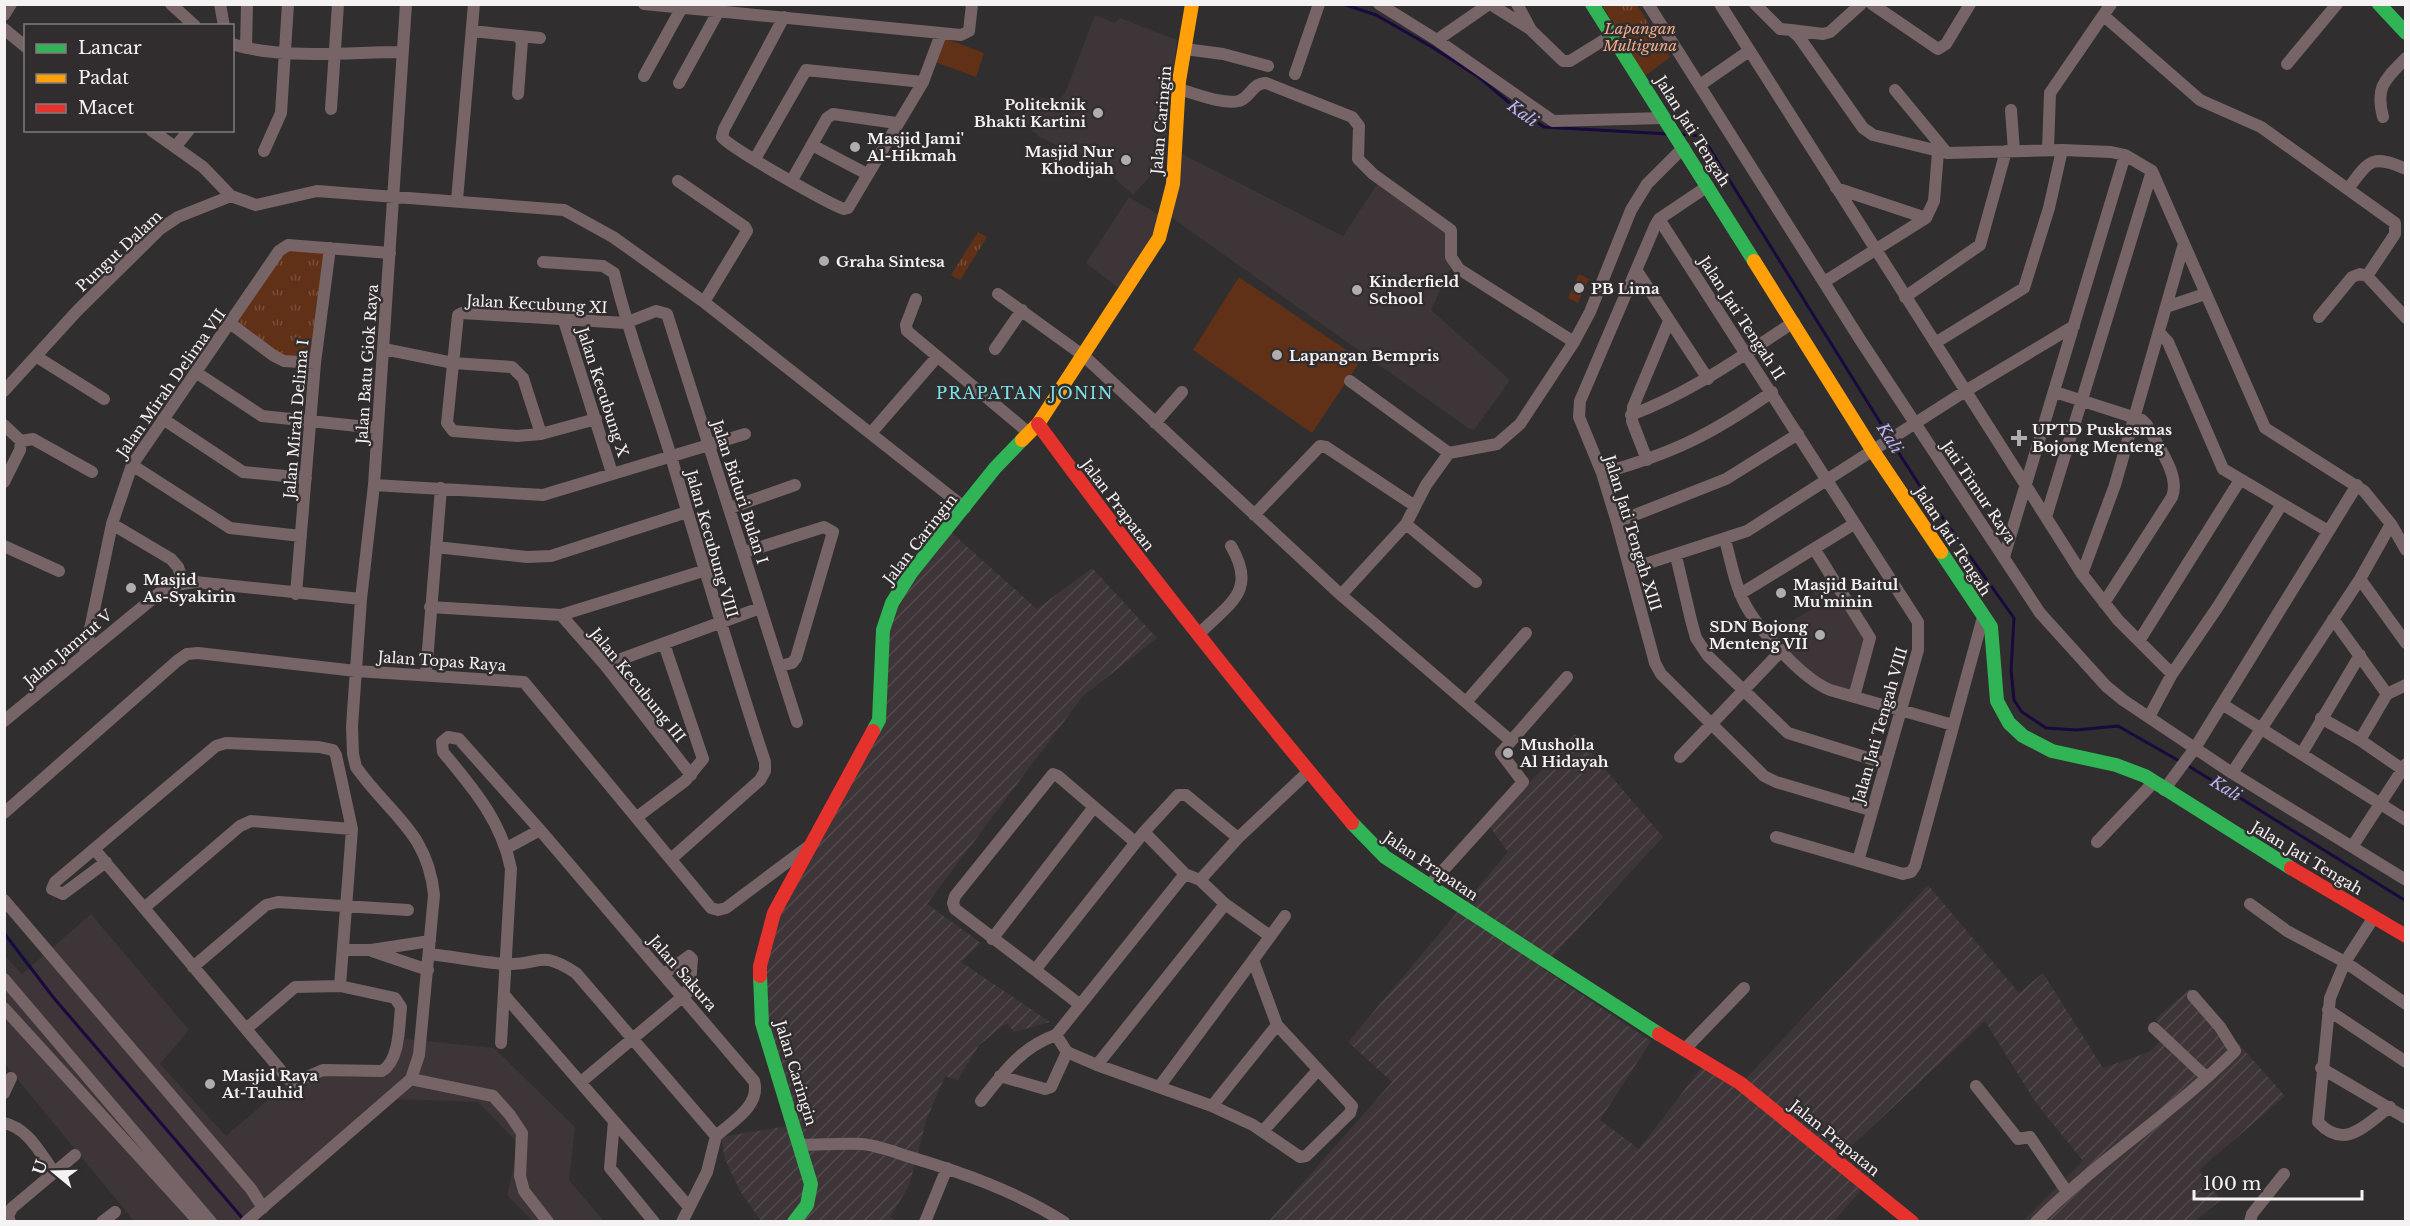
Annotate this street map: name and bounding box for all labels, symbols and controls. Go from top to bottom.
park label: Lapangan Multiguna [1602,19,1677,55]
legend [24,24,234,132]
text: Lancar [78,37,142,59]
street label: Jalan Caringin [1147,65,1175,177]
text: Padat [78,67,129,89]
street label: Jalan Jati Tengah [1650,70,1735,190]
place label: Politeknik Bhakti Kartini [974,95,1087,131]
water label: Kali [1503,95,1542,131]
text: Macet [78,97,135,119]
marker: Politeknik Bhakti Kartini [1091,106,1105,120]
place label: Masjid Jami' Al-Hikmah [866,129,964,165]
marker: Masjid Jami' Al-Hikmah [848,140,862,154]
place label: Masjid Nur Khodijah [1025,142,1115,178]
marker: Masjid Nur Khodijah [1119,153,1133,167]
street label: Pungut Dalam [72,206,166,296]
street label: Jalan Jati Tengah II [1694,251,1789,383]
place label: Graha Sintesa [836,252,945,271]
marker: Graha Sintesa [817,254,831,268]
place label: Kinderfield School [1369,272,1460,308]
place label: PB Lima [1591,279,1660,298]
marker: PB Lima [1572,281,1586,295]
street label: Jalan Batu Giok Raya [352,283,382,447]
marker: Kinderfield School [1350,283,1364,297]
street label: Jalan Kecubung XI [464,291,608,317]
street label: Jalan Mirah Delima VII [111,305,230,463]
street label: Jalan Kecubung X [573,323,633,460]
street label: Jalan Mirah Delima I [279,339,312,501]
place label: Lapangan Bempris [1289,346,1439,365]
marker: Lapangan Bempris [1270,348,1284,362]
district label: PRAPATAN JONIN [936,383,1114,403]
street label: Jalan Biduri Bulan I [707,416,772,566]
water label: Kali [1872,418,1907,458]
place label: UPTD Puskesmas Bojong Menteng [2032,420,2172,456]
marker: UPTD Puskesmas Bojong Menteng [2010,429,2028,447]
street label: Jati Timur Raya [1937,435,2021,548]
street label: Jalan Jati Tengah XIII [1600,451,1666,613]
street label: Jalan Prapatan [1076,454,1159,555]
street label: Jalan Kecubung VIII [681,466,742,620]
street label: Jalan Jati Tengah [1909,481,1996,599]
street label: Jalan Caringin [878,490,961,589]
place label: Masjid As-Syakirin [142,570,236,606]
place label: Masjid Baitul Mu'minin [1793,575,1899,611]
marker: Masjid As-Syakirin [124,581,138,595]
marker: Masjid Baitul Mu'minin [1774,586,1788,600]
street label: Jalan Jamrut V [18,605,116,692]
place label: SDN Bojong Menteng VII [1709,617,1809,653]
street label: Jalan Kecubung III [585,622,690,746]
marker: SDN Bojong Menteng VII [1813,628,1827,642]
street label: Jalan Jati Tengah VIII [1848,645,1911,807]
street label: Jalan Topas Raya [375,647,507,675]
place label: Musholla Al Hidayah [1519,735,1609,771]
marker: Musholla Al Hidayah [1501,746,1515,760]
water label: Kali [2206,770,2246,805]
street label: Jalan Jati Tengah [2246,816,2366,899]
street label: Jalan Prapatan [1378,826,1482,905]
street label: Jalan Sakura [644,930,722,1015]
street label: Jalan Caringin [770,1016,821,1128]
place label: Masjid Raya At-Tauhid [221,1066,319,1102]
marker: Masjid Raya At-Tauhid [203,1077,217,1091]
street label: Jalan Prapatan [1785,1095,1884,1180]
north arrow [24,1142,84,1202]
text: U [28,1157,52,1177]
scale bar [2194,1163,2362,1201]
text: 100 m [2203,1173,2261,1195]

